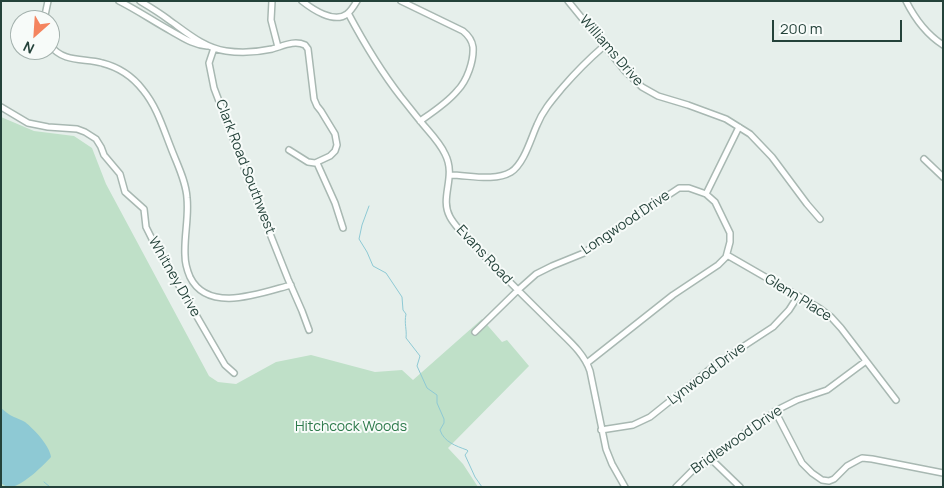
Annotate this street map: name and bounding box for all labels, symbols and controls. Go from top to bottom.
north arrow [10,10,60,60]
scale bar [774,10,904,42]
street label: Williams Drive [576,12,646,90]
text: 200 m [780,18,823,39]
text: N [20,37,37,59]
street label: Clark Road Southwest [212,97,278,237]
street label: Longwood Drive [579,187,673,259]
street label: Evans Road [453,222,515,288]
street label: Whitney Drive [144,234,204,320]
street label: Glenn Place [761,271,835,325]
street label: Lynwood Drive [665,339,749,409]
street label: Bridlewood Drive [688,402,786,478]
park label: Hitchcock Woods [295,419,407,435]

